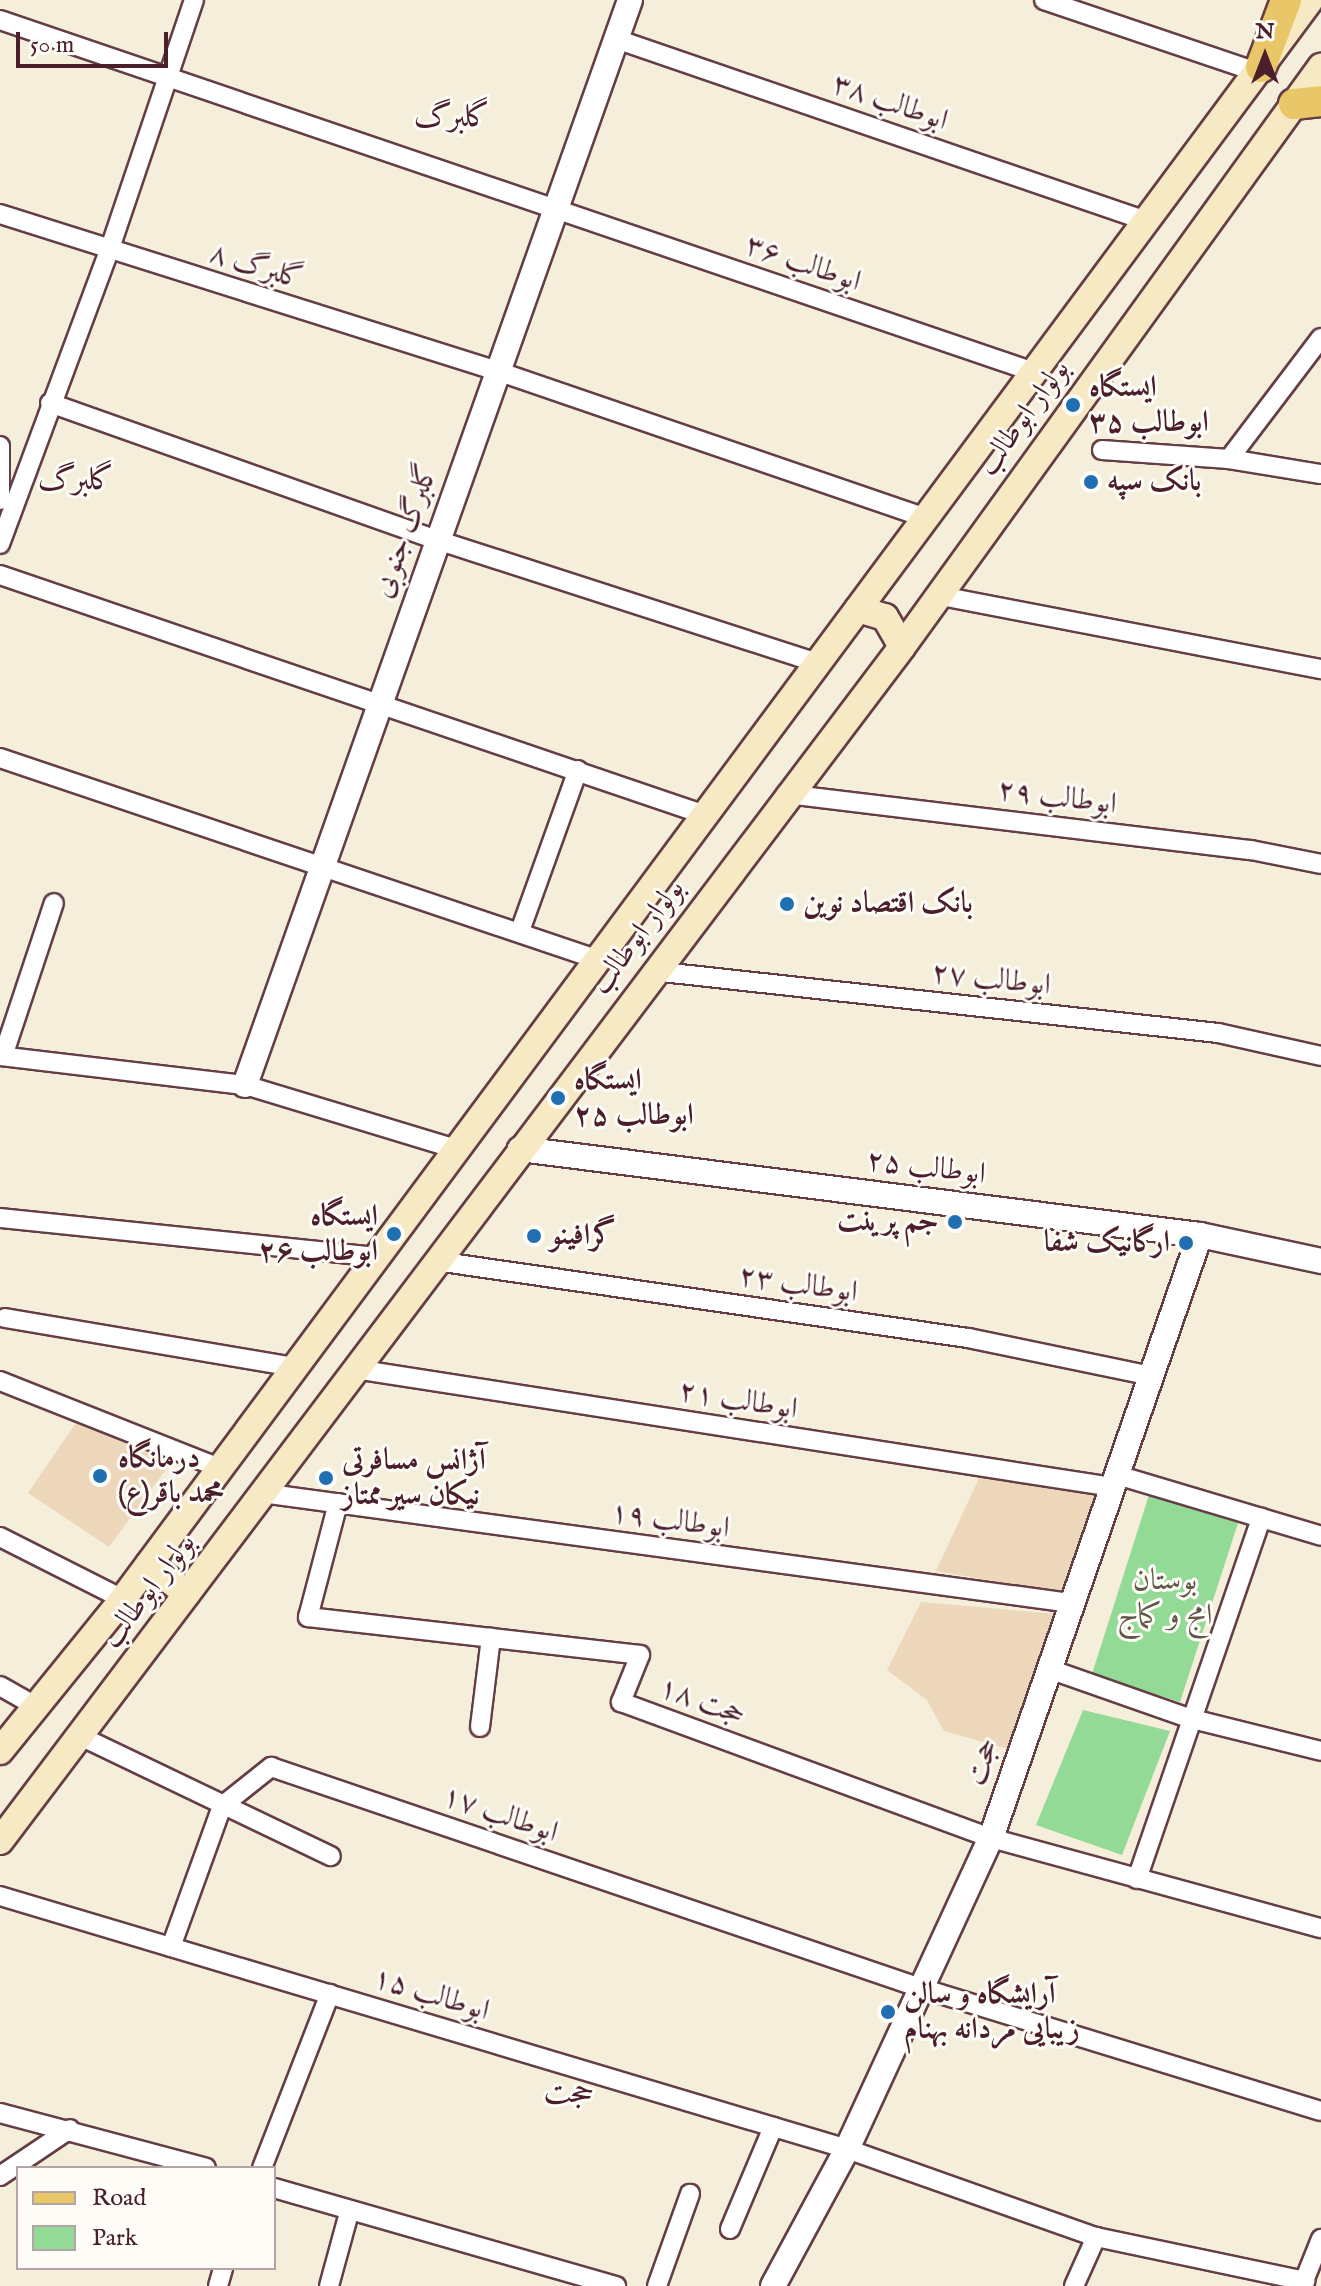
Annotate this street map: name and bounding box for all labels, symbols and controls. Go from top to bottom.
scale bar [20,16,172,66]
north arrow [1225,16,1305,96]
text: N [1255,18,1275,46]
text: 50 m [30,30,74,61]
street label: ابوطالب ۳۸ [827,66,953,140]
district label: گلبرگ [414,99,490,137]
street label: ابوطالب ۳۶ [740,227,866,301]
street label: گلبرگ ۸ [205,236,307,298]
street label: بولوار ابوطالب [970,353,1078,483]
place label: ایستگاه ابوطالب ۳۵ [1089,370,1209,440]
marker: ایستگاه ابوطالب ۳۵ [1064,396,1082,414]
street label: گلبرگ جنوبی [365,459,447,603]
district label: گلبرگ [38,462,114,500]
place label: بانک سپه [1107,464,1202,500]
marker: بانک سپه [1082,473,1100,491]
street label: ابوطالب ۲۹ [995,773,1119,823]
street label: بولوار ابوطالب [583,872,693,1002]
place label: بانک اقتصاد نوین [803,886,973,922]
marker: بانک اقتصاد نوین [778,895,796,913]
street label: ابوطالب ۲۷ [930,956,1052,1004]
place label: ایستگاه ابوطالب ۲۵ [574,1063,694,1134]
marker: ایستگاه ابوطالب ۲۵ [549,1089,567,1107]
street label: ابوطالب ۲۵ [864,1143,988,1193]
place label: ایستگاه ابوطالب ۲۶ [258,1199,378,1270]
place label: جم پرینت [837,1204,939,1240]
marker: جم پرینت [946,1213,964,1231]
place label: گرافینو [550,1218,616,1254]
marker: ایستگاه ابوطالب ۲۶ [385,1225,403,1243]
place label: ارگانیک شفا [1044,1225,1170,1261]
marker: گرافینو [525,1227,543,1245]
marker: ارگانیک شفا [1177,1234,1195,1252]
street label: ابوطالب ۲۳ [736,1259,860,1311]
street label: ابوطالب ۲۱ [676,1374,800,1428]
place label: درمانگاه محمد باقر(ع) [118,1441,224,1512]
place label: آژانس مسافرتی نیکان سیر ممتاز [342,1443,486,1514]
marker: درمانگاه محمد باقر(ع) [89,1465,111,1487]
marker: آژانس مسافرتی نیکان سیر ممتاز [317,1469,335,1487]
street label: ابوطالب ۱۹ [608,1495,732,1547]
street label: بولوار ابوطالب [94,1526,204,1656]
park label: بوستان امج و کماج [1117,1563,1213,1634]
street label: حجت ۱۸ [654,1670,750,1734]
street label: حجت [958,1734,1008,1790]
street label: ابوطالب ۱۷ [437,1778,563,1852]
street label: ابوطالب ۱۵ [368,1960,494,2030]
place label: آرایشگاه و سالن زیبایی مردانه بهنام [904,1977,1080,2048]
marker: آرایشگاه و سالن زیبایی مردانه بهنام [879,2003,897,2021]
district label: حجت [544,2075,594,2113]
legend [16,2166,276,2270]
text: Road [92,2183,146,2214]
text: Park [92,2223,138,2254]

